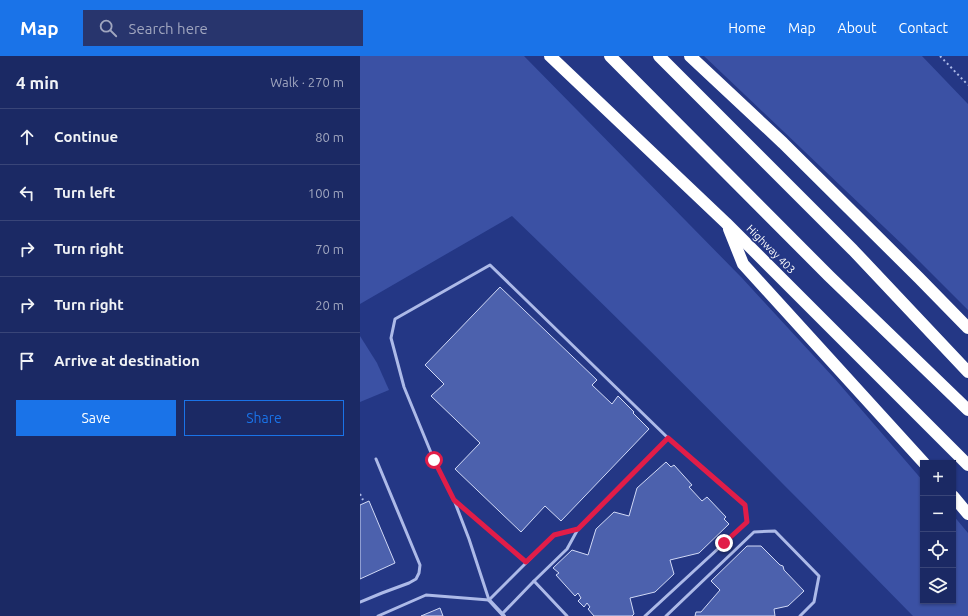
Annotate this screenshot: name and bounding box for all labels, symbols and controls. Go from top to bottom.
search box [83,10,363,46]
text: Map [20,17,59,39]
icon: search [97,17,119,39]
text: Search here [129,20,208,37]
text: Home [728,20,766,36]
text: Map [788,20,816,36]
text: About [838,20,877,36]
text: Contact [899,20,948,36]
text: 4 min [16,73,59,92]
text: Walk · 270 m [270,75,344,89]
icon: ahead [16,126,38,148]
text: Continue [54,128,118,145]
text: 80 m [315,130,344,144]
icon: left [16,182,38,204]
text: Turn left [54,184,115,201]
text: 100 m [308,186,344,200]
street label: Highway 403 [744,222,798,276]
icon: right [16,238,38,260]
text: Turn right [54,240,124,257]
text: 70 m [315,242,344,256]
icon: right [16,294,38,316]
text: Turn right [54,296,124,313]
text: 20 m [315,298,344,312]
icon: arrive [16,350,38,372]
text: Arrive at destination [54,352,200,369]
button: Save [16,400,176,436]
button: Share [184,400,344,436]
route start [425,451,443,469]
map controls [920,460,956,604]
button: + [920,460,956,496]
button: − [920,496,956,532]
button: locate [920,532,956,568]
route end [715,534,733,552]
button: layers [920,568,956,604]

